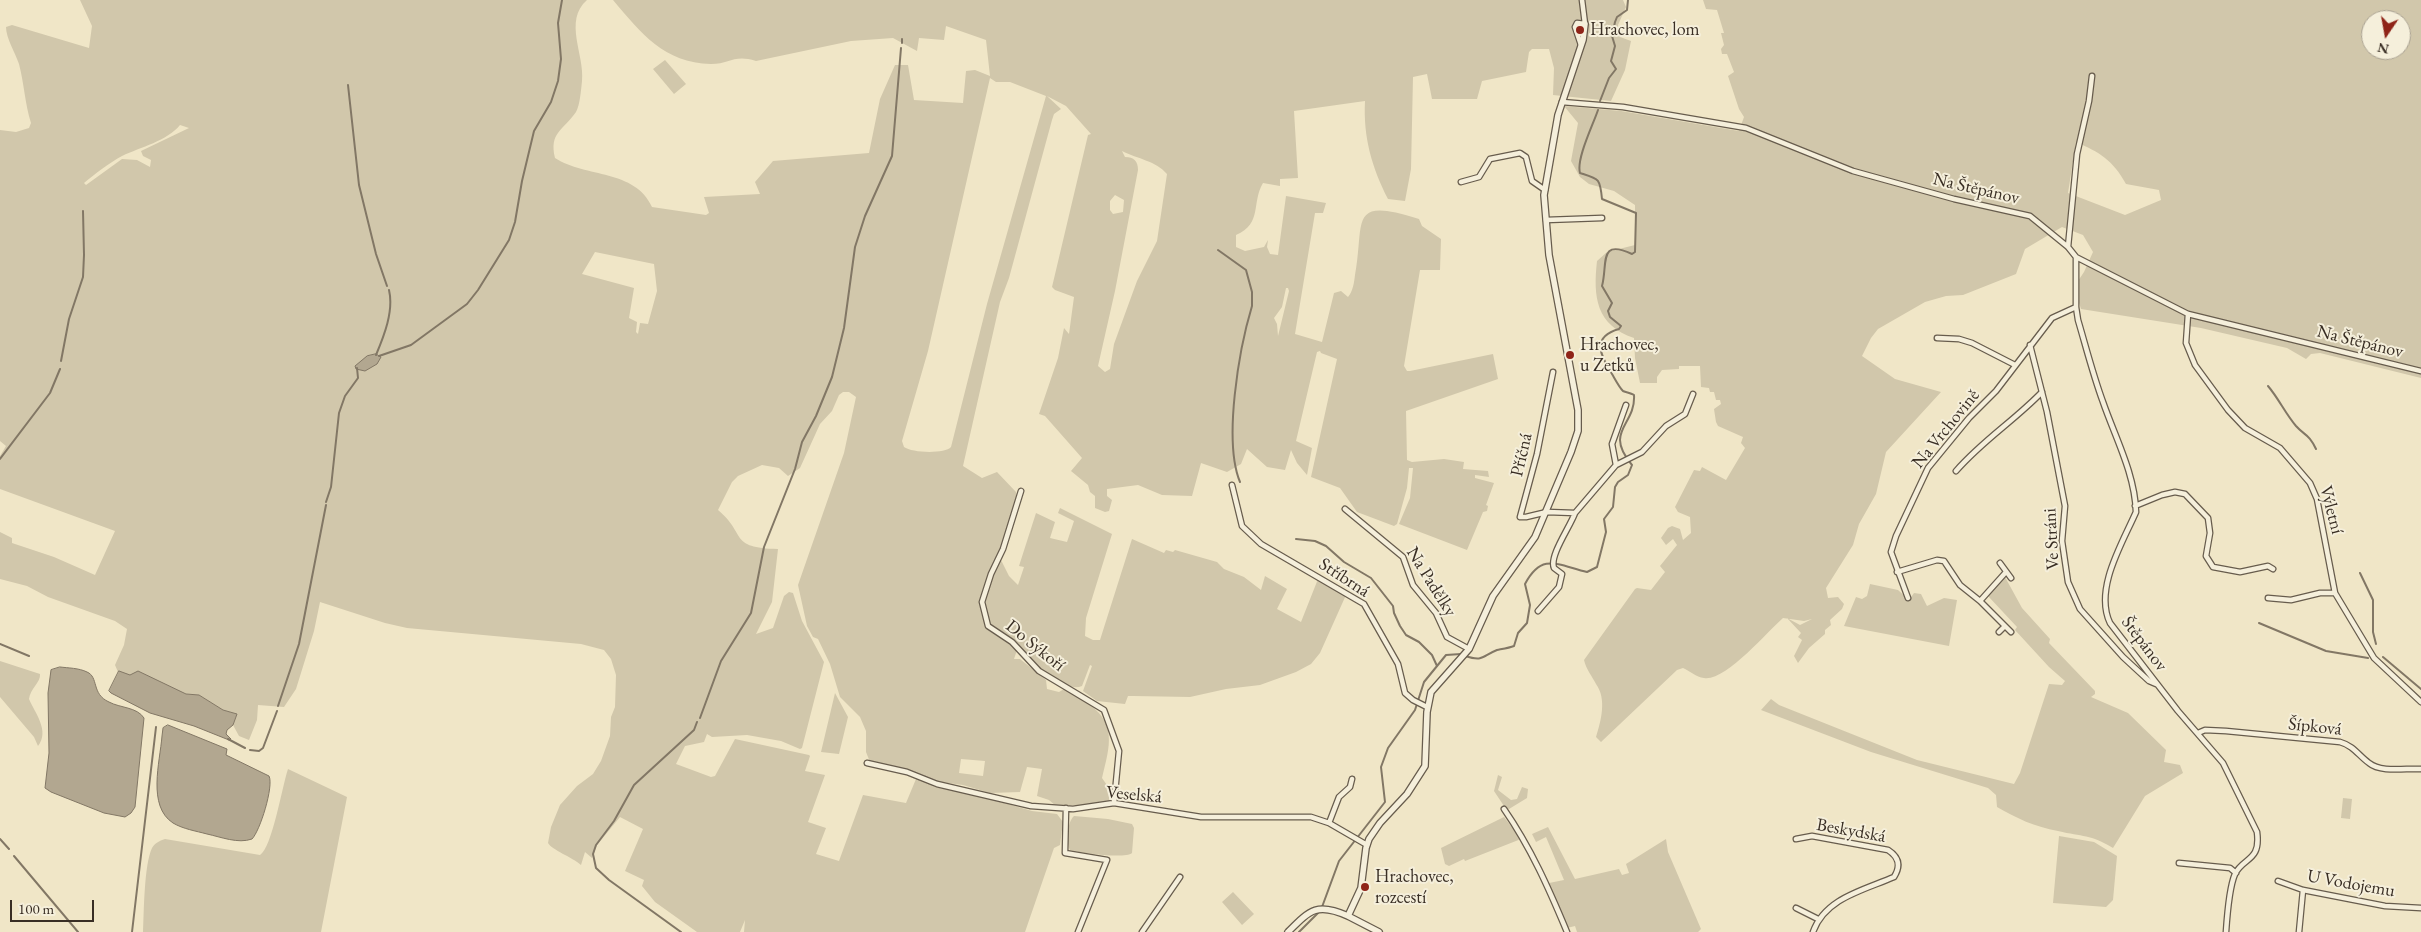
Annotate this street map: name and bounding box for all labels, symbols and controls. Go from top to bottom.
north arrow [2361,10,2411,60]
place label: Hrachovec, lom [1590,19,1700,41]
marker: Hrachovec, lom [1574,24,1586,36]
text: N [2376,39,2391,59]
street label: Na Štěpánov [1931,169,2021,209]
street label: Na Štěpánov [2315,321,2405,363]
place label: Hrachovec, u Zetků [1580,334,1659,376]
marker: Hrachovec, u Zetků [1564,349,1576,361]
street label: Na Vrchovině [1908,385,1984,473]
street label: Příčná [1507,431,1537,479]
street label: Výletní [2314,483,2348,537]
street label: Ve Stráni [2040,507,2064,571]
street label: Na Padělky [1401,543,1461,621]
street label: Stříbrná [1314,554,1374,602]
street label: Štěpánov [2116,612,2172,676]
street label: Do Sýkoří [1001,616,1069,676]
street label: Šípková [2287,713,2343,741]
street label: Veselská [1105,782,1163,808]
street label: Beskydská [1815,814,1887,848]
place label: Hrachovec, rozcestí [1375,866,1454,909]
street label: U Vodojemu [2305,866,2397,902]
marker: Hrachovec, rozcestí [1359,881,1371,893]
scale bar [12,890,96,922]
text: 100 m [18,899,54,918]

